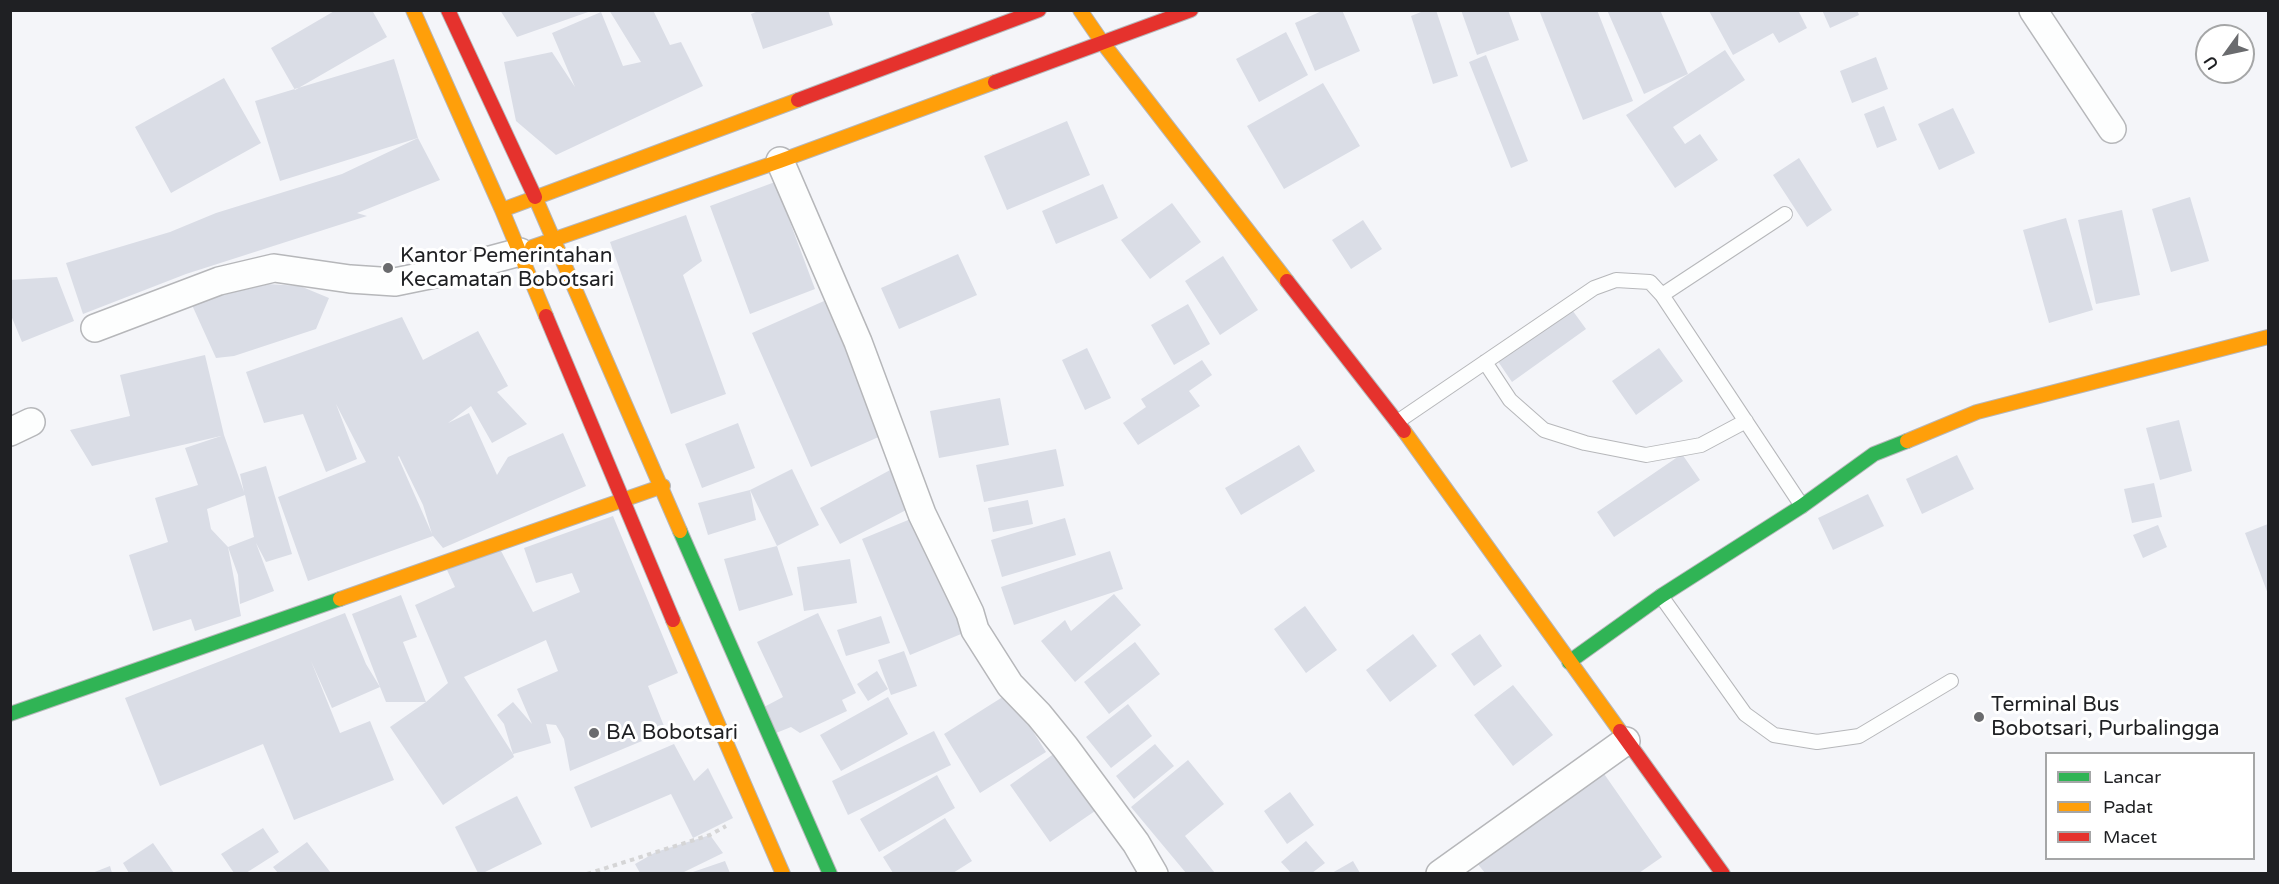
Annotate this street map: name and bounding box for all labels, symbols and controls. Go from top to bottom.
north arrow [2195,24,2255,84]
text: U [2200,52,2223,73]
place label: Kantor Pemerintahan Kecamatan Bobotsari [400,243,614,293]
marker: Kantor Pemerintahan Kecamatan Bobotsari [381,261,395,275]
place label: Terminal Bus Bobotsari, Purbalingga [1991,692,2220,742]
marker: Terminal Bus Bobotsari, Purbalingga [1972,710,1986,724]
place label: BA Bobotsari [606,720,738,746]
marker: BA Bobotsari [587,726,601,740]
legend [2045,752,2255,860]
text: Lancar [2103,766,2161,788]
text: Padat [2103,796,2153,818]
text: Macet [2103,826,2157,848]

